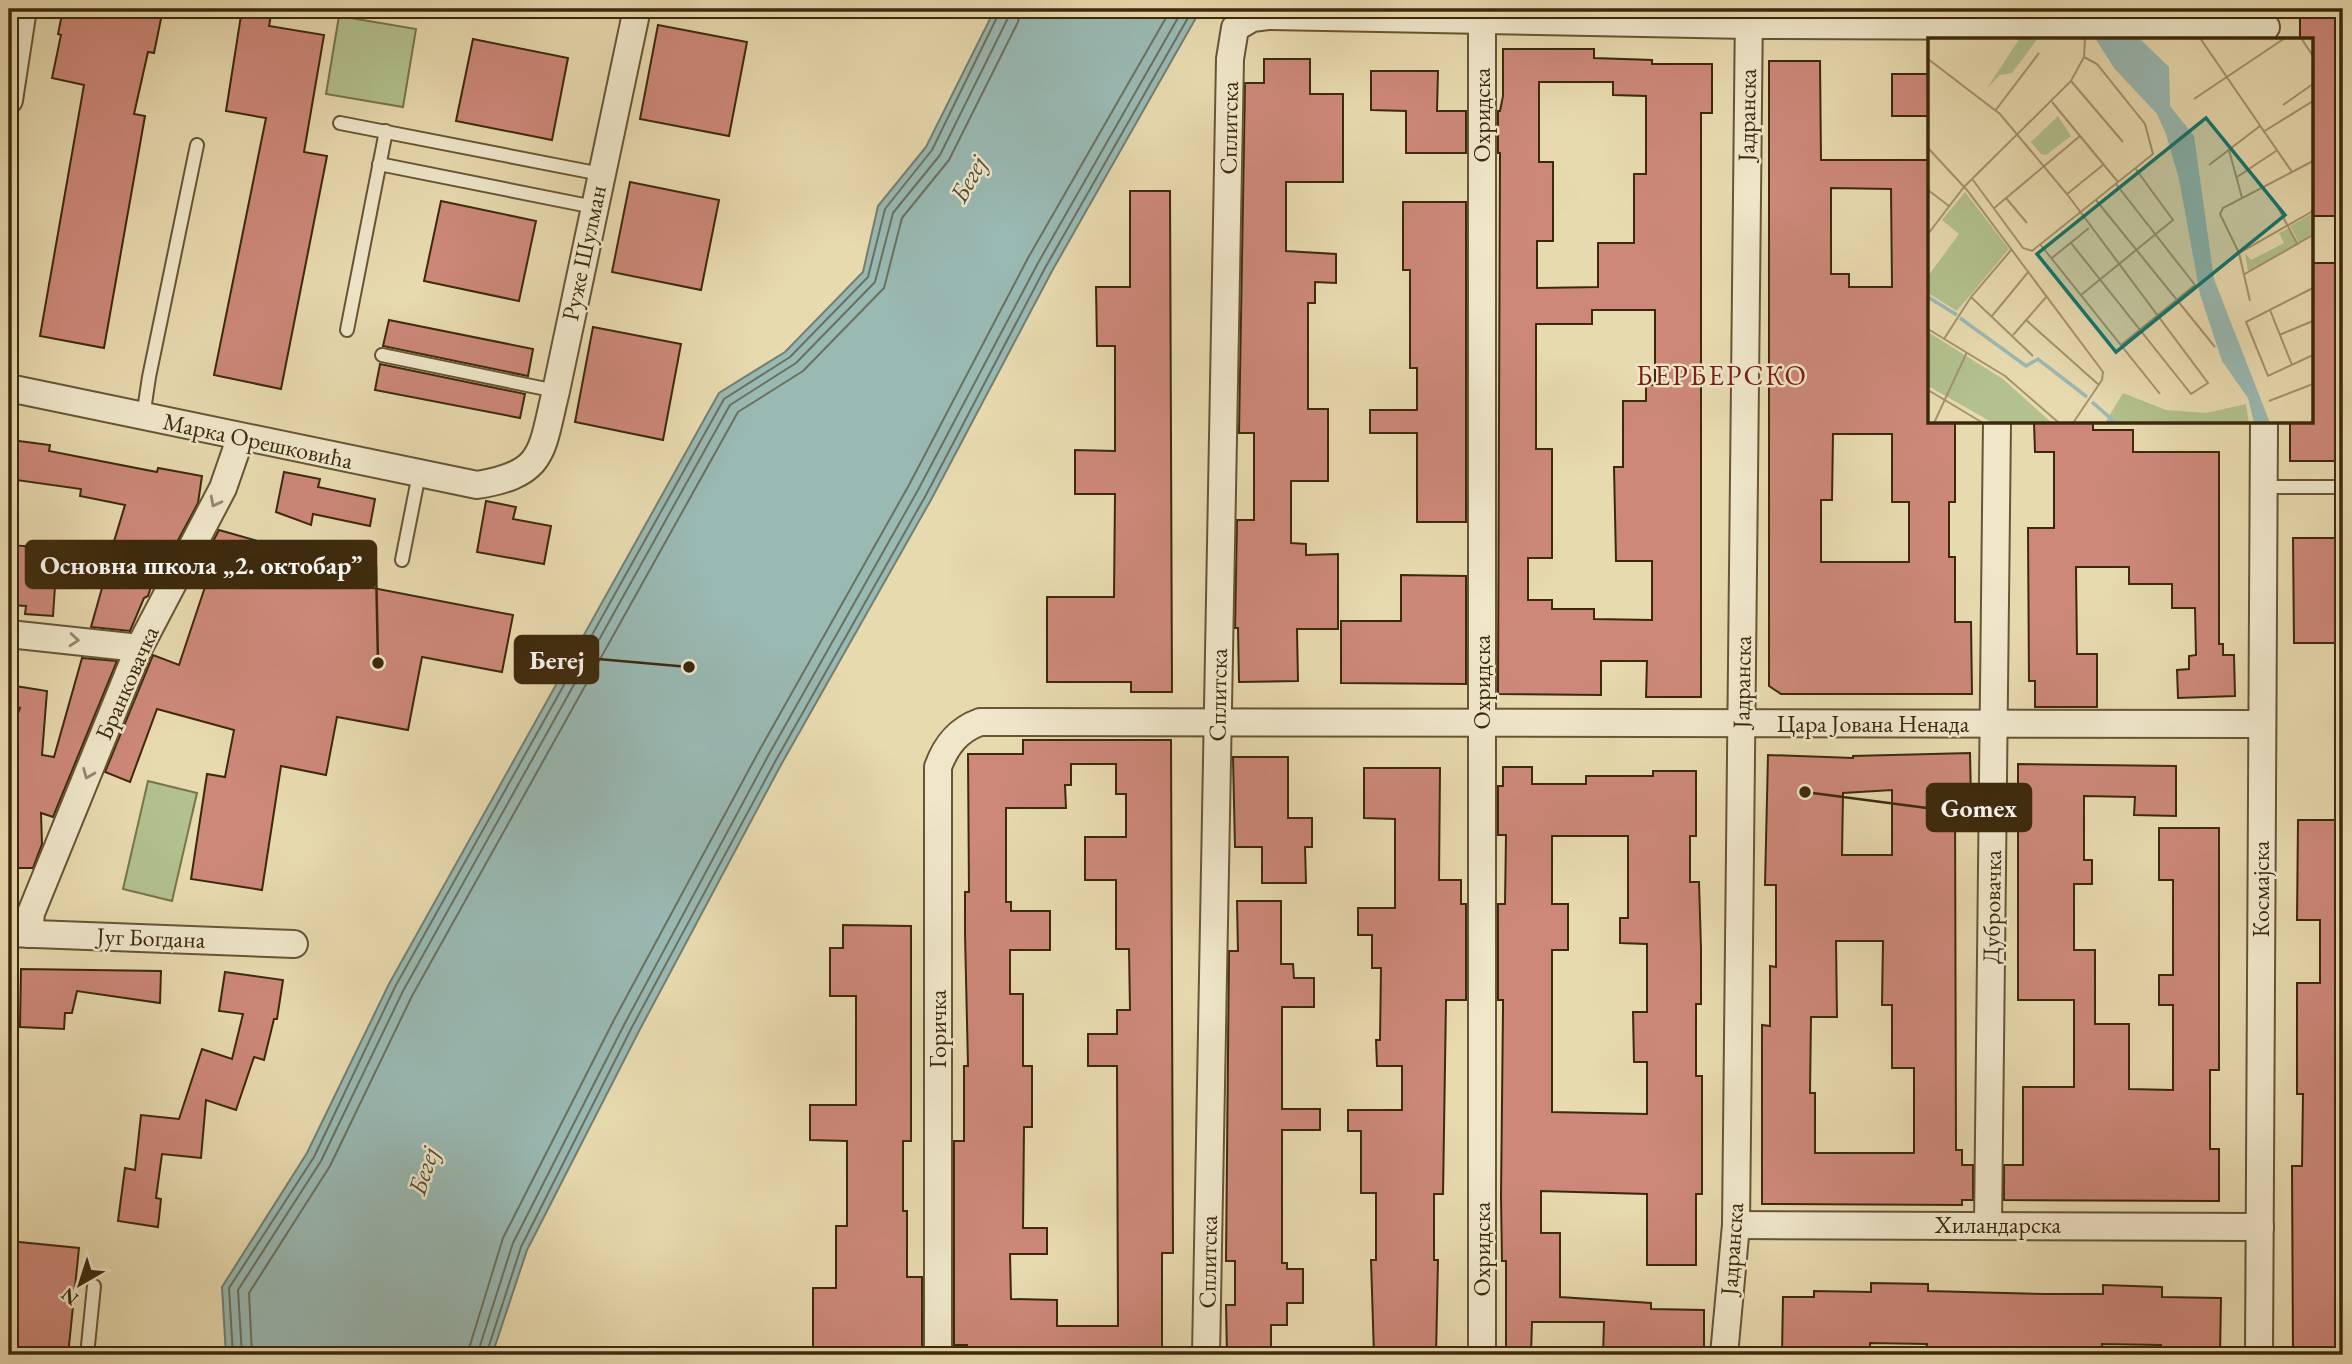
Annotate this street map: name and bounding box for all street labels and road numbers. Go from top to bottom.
street label: Охридска [1466,67,1497,162]
street label: Јадранска [1730,68,1763,164]
street label: Сплитска [1212,81,1245,175]
street label: Руже Шулман [554,182,613,323]
street label: Марка Орешковића [160,405,356,476]
street label: Бранковачка [88,621,166,745]
street label: Охридска [1466,634,1497,729]
street label: Јадранска [1725,635,1758,731]
street label: Сплитска [1201,648,1234,742]
street label: Цара Јована Ненада [1777,708,1970,739]
street label: Космајска [2245,840,2276,937]
street label: Дубровачка [1975,849,2008,964]
street label: Југ Богдана [94,920,206,955]
street label: Горичка [922,989,953,1068]
street label: Охридска [1466,1201,1497,1296]
street label: Јадранска [1713,1201,1750,1298]
street label: Хиландарска [1934,1209,2062,1240]
street label: Сплитска [1191,1215,1224,1309]

